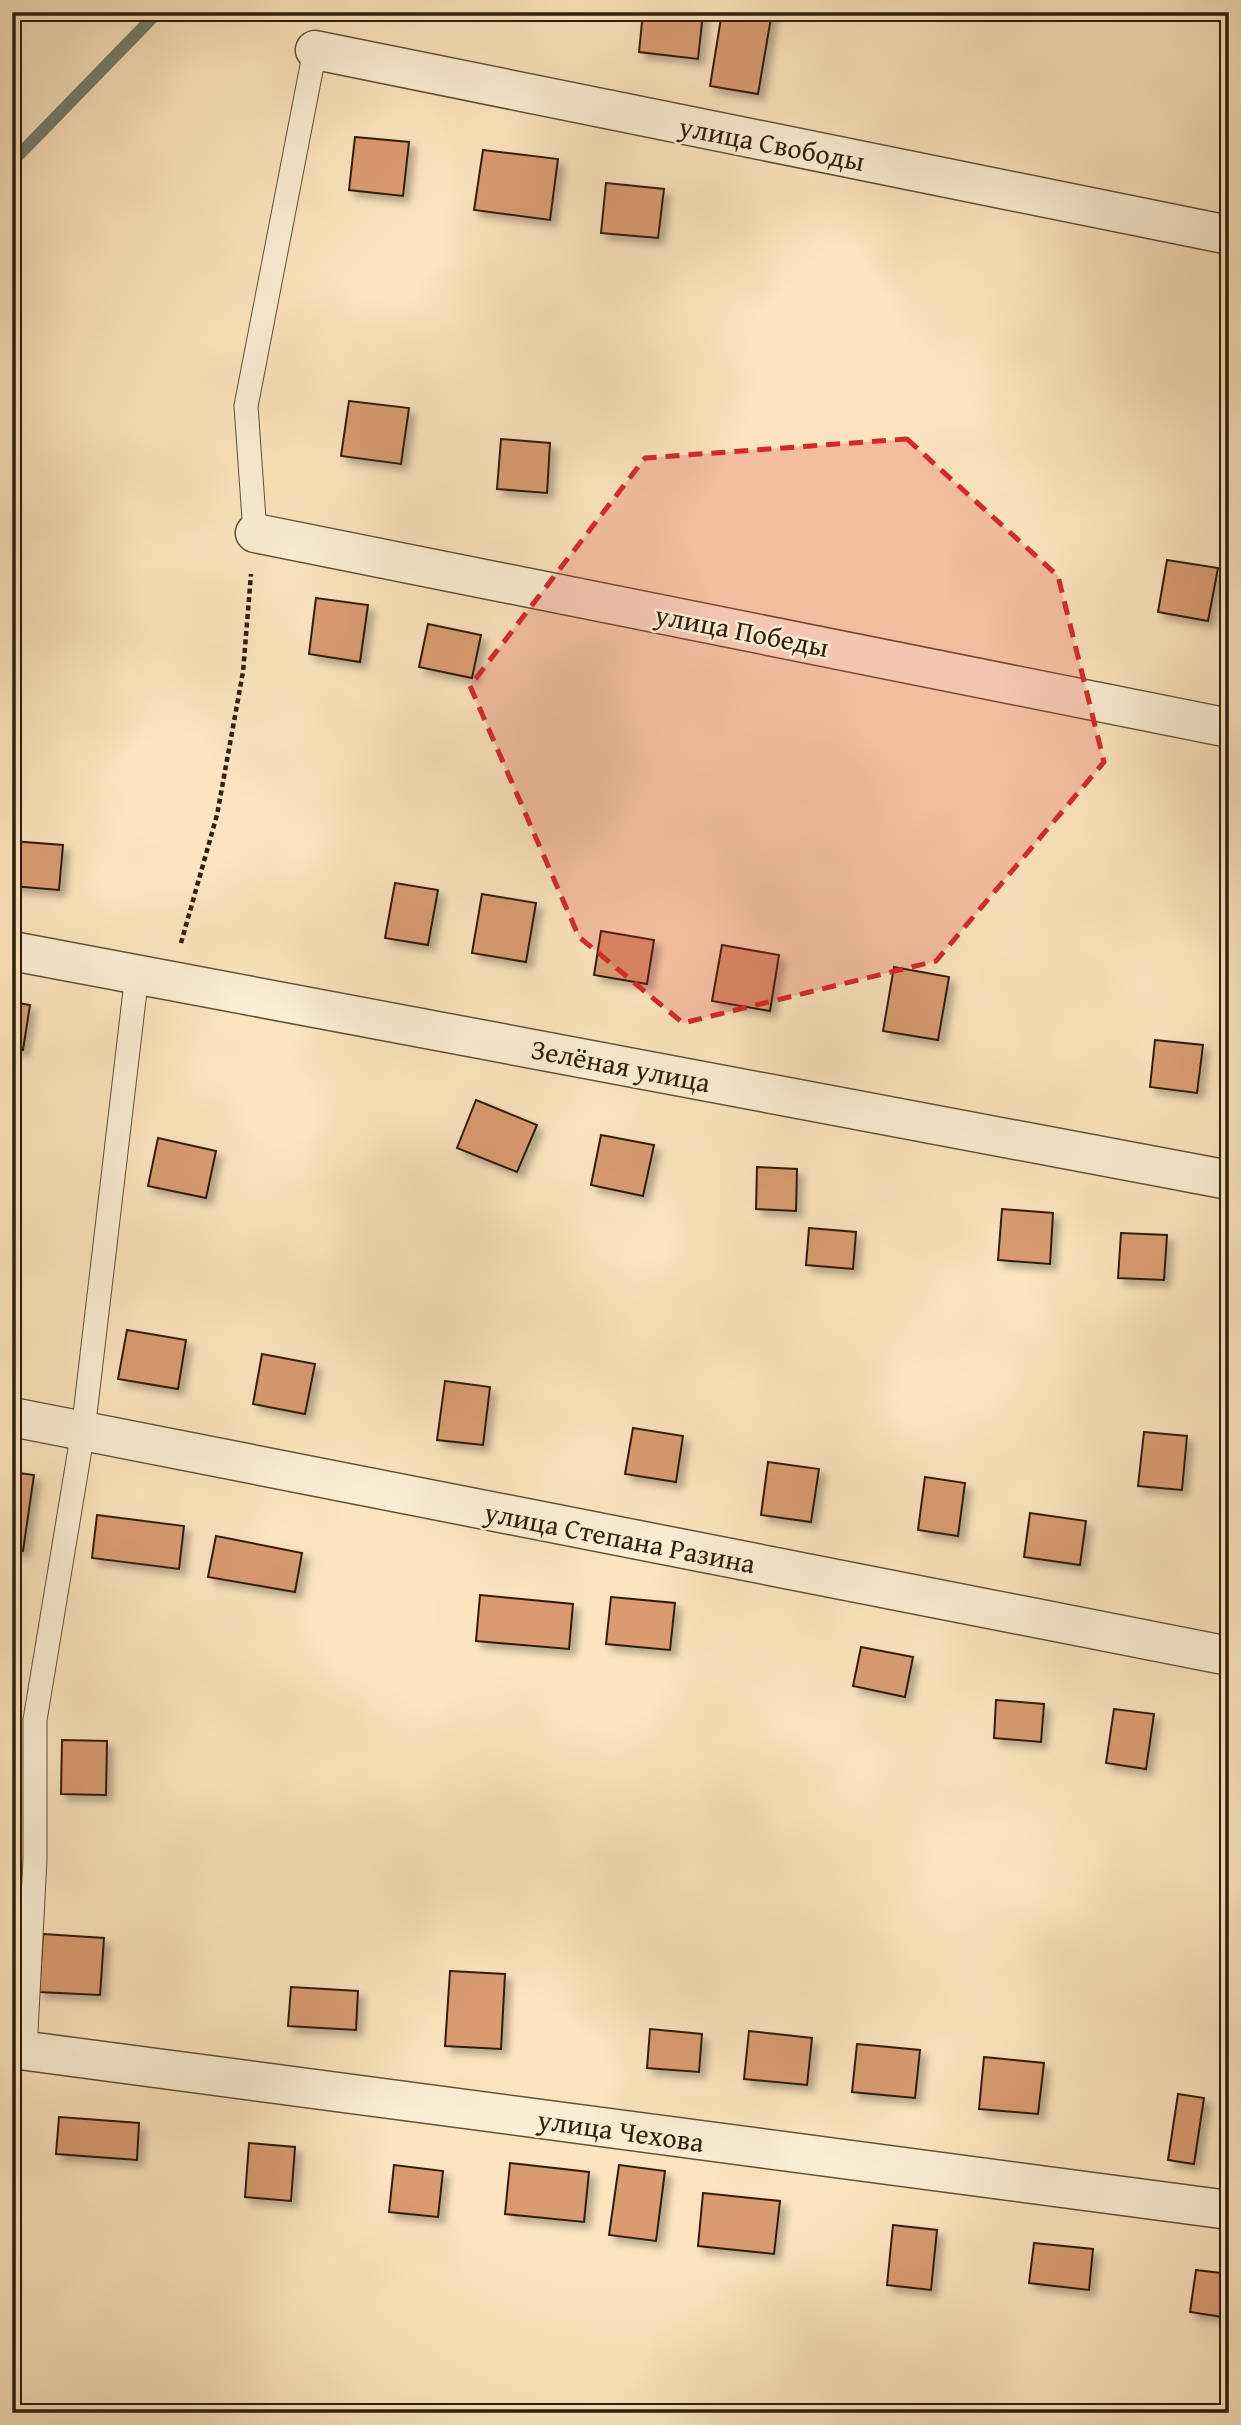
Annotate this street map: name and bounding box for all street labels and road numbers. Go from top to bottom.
street label: улица Свободы [675,105,868,181]
street label: улица Победы [651,593,832,667]
street label: Зелёная улица [528,1028,715,1103]
street label: улица Степана Разина [480,1490,760,1584]
street label: улица Чехова [534,2098,707,2162]

